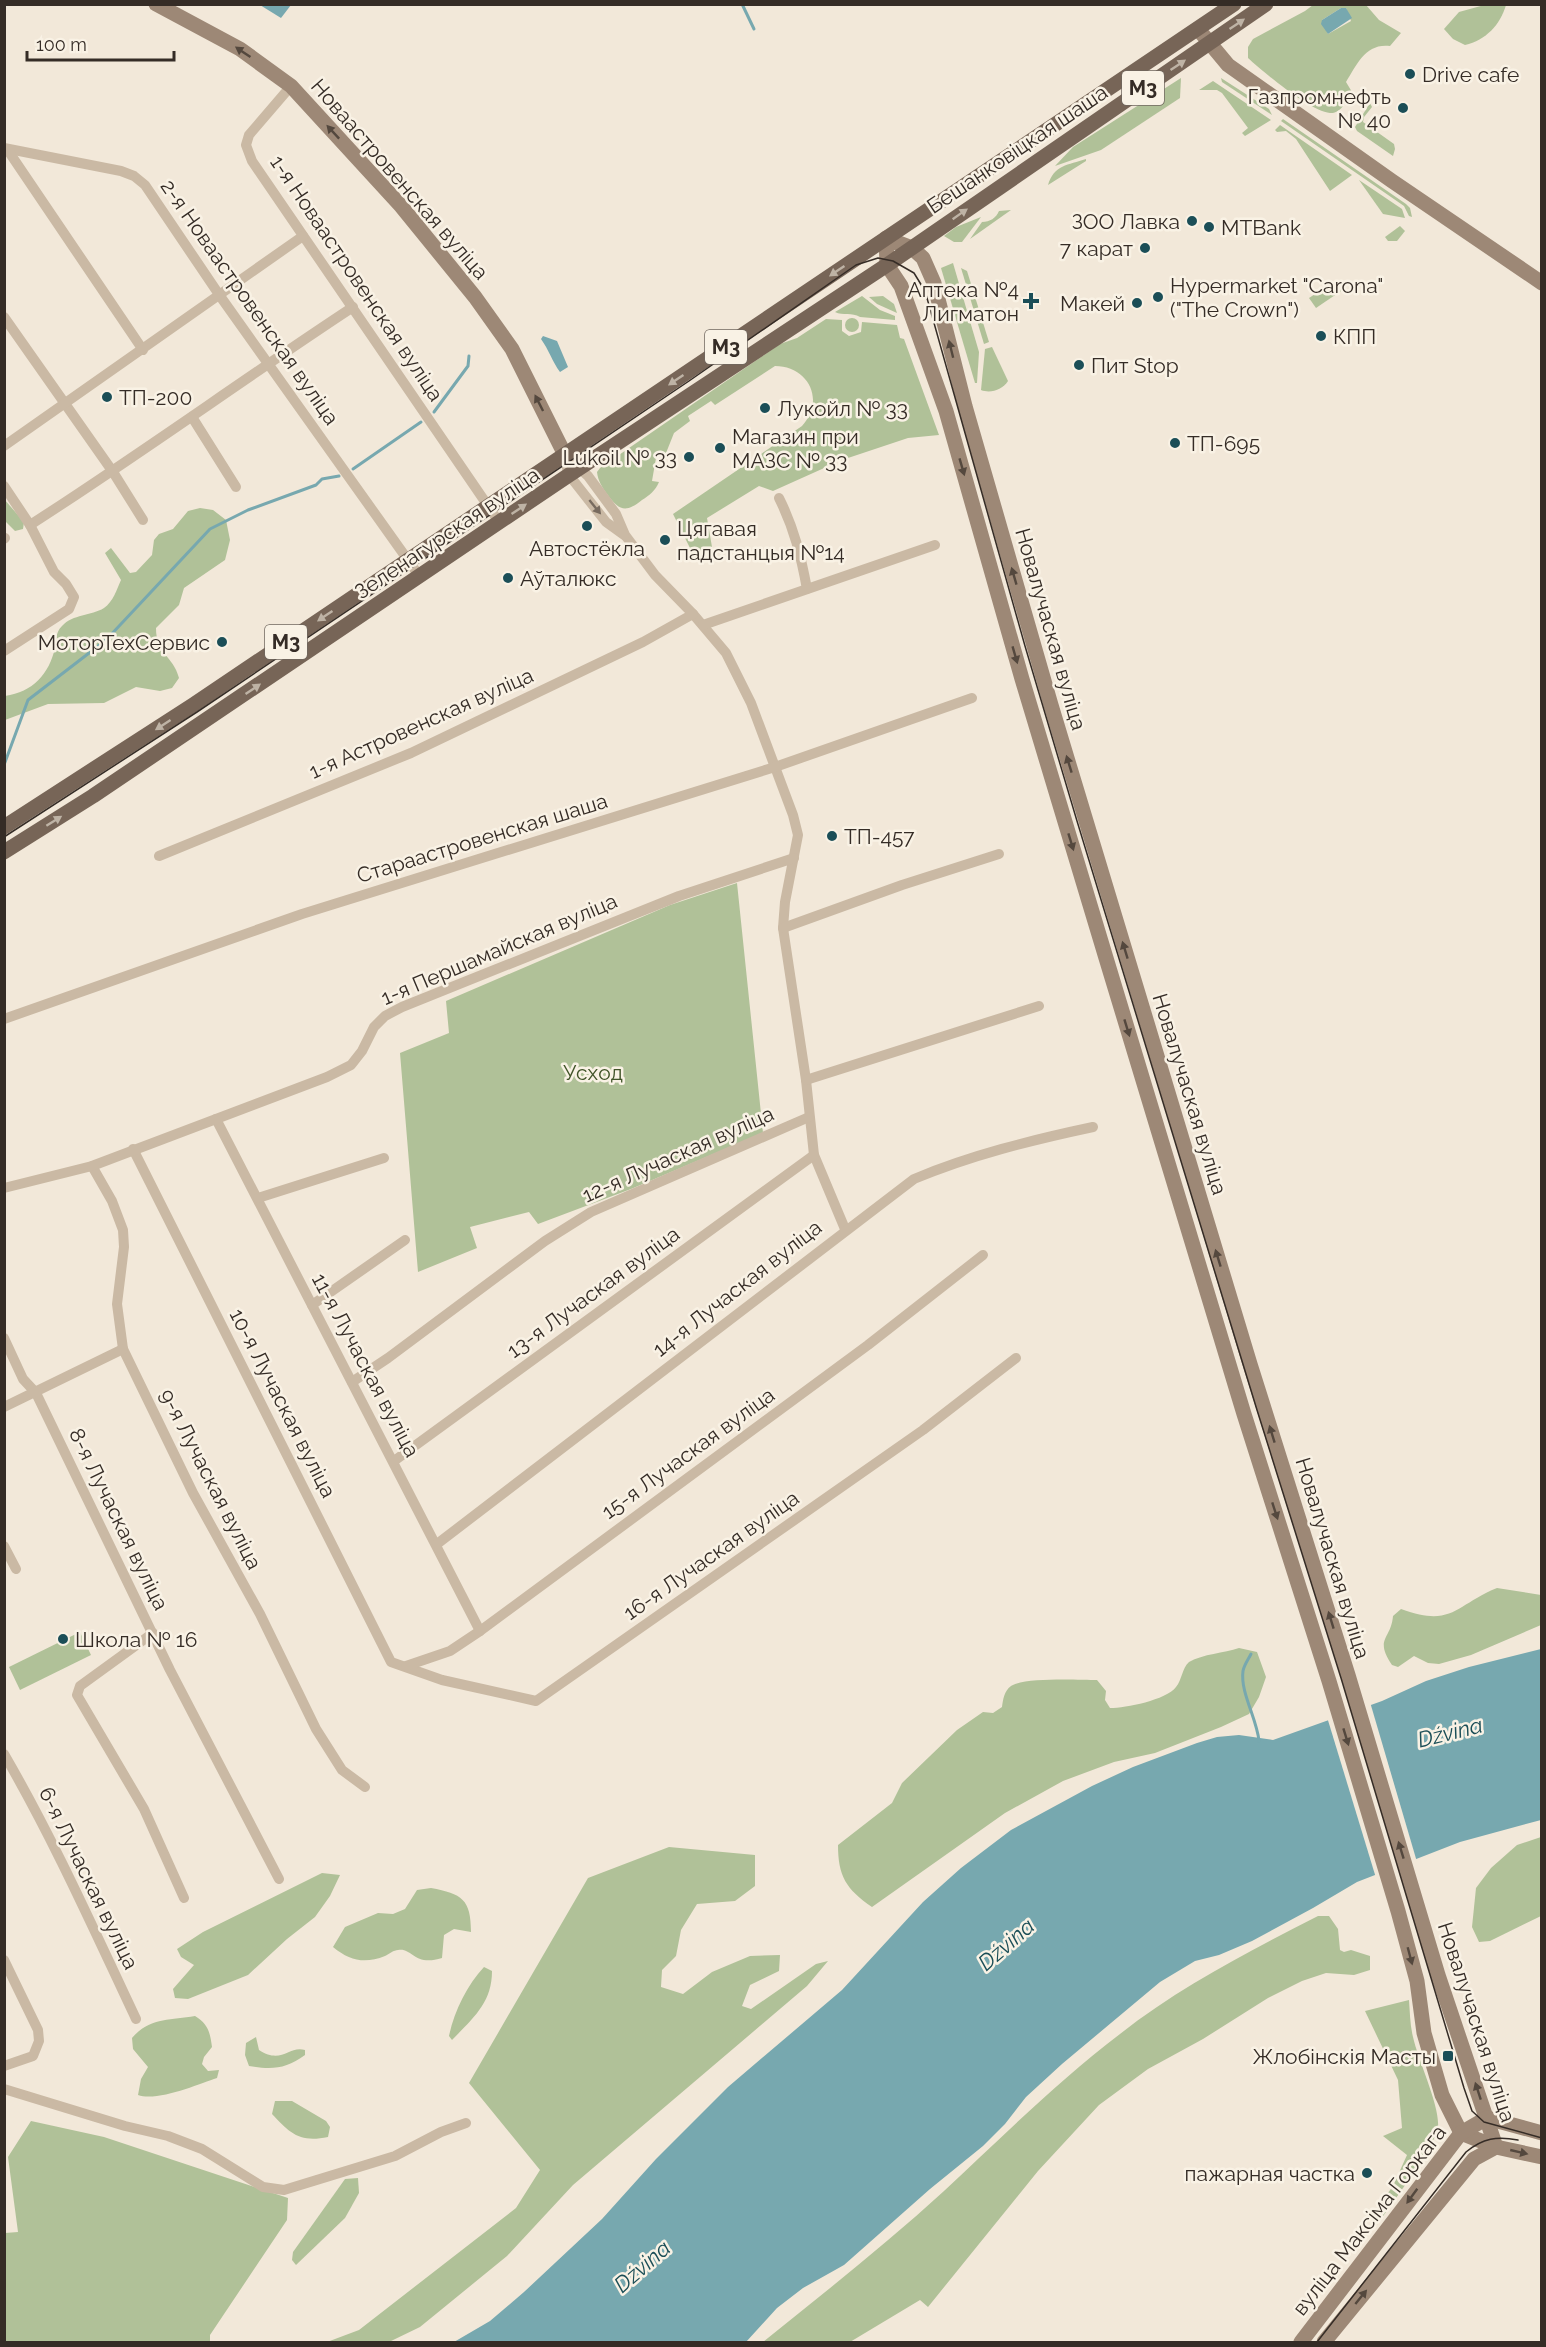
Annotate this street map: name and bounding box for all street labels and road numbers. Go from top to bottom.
road number: М3 [1122,71,1164,105]
street label: Новаастровенская вуліца [306,74,494,284]
street label: Бешанковіцкая шаша [922,79,1112,219]
street label: 1-я Новаастровенская вуліца [265,150,449,406]
street label: 2-я Новаастровенская вуліца [156,175,344,429]
road number: М3 [705,330,747,364]
street label: Зеленагурская вуліца [350,462,544,604]
street label: Новалучаская вуліца [1010,525,1092,733]
road number: М3 [265,625,307,659]
street label: 1-я Астровенская вуліца [305,662,537,784]
street label: Стараастровенская шаша [354,788,610,888]
street label: 1-я Першамайская вуліца [377,888,621,1010]
street label: Новалучаская вуліца [1148,990,1232,1198]
street label: 12-я Лучаская вуліца [578,1101,778,1207]
street label: 14-я Лучаская вуліца [648,1214,826,1362]
street label: 13-я Лучаская вуліца [502,1221,684,1363]
street label: 11-я Лучаская вуліца [307,1269,425,1461]
street label: 10-я Лучаская вуліца [224,1304,342,1502]
street label: 15-я Лучаская вуліца [597,1382,779,1524]
street label: 9-я Лучаская вуліца [155,1385,267,1573]
street label: 8-я Лучаская вуліца [64,1424,174,1614]
street label: Новалучаская вуліца [1291,1454,1375,1662]
street label: 16-я Лучаская вуліца [618,1485,804,1625]
street label: 6-я Лучаская вуліца [34,1783,144,1973]
street label: Новалучаская вуліца [1433,1919,1521,2125]
street label: вуліца Максіма Горкага [1287,2120,1451,2320]

